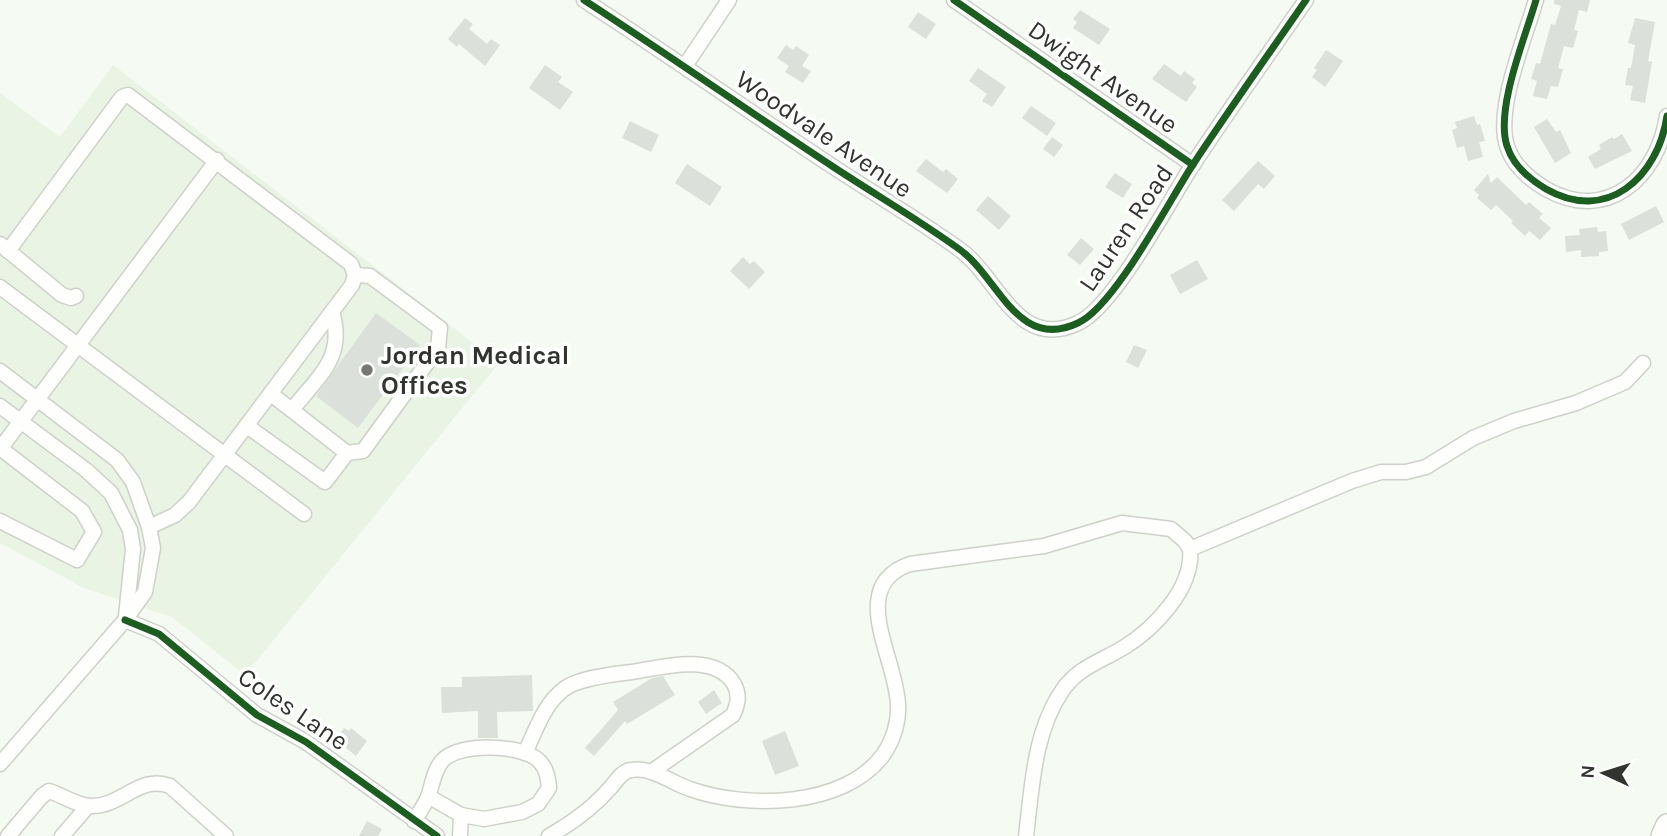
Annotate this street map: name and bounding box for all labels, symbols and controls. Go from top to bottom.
street label: Dwight Avenue [1022,14,1184,140]
street label: Woodvale Avenue [730,64,918,204]
street label: Lauren Road [1072,159,1180,297]
place label: Jordan Medical Offices [381,340,569,401]
marker: Jordan Medical Offices [359,362,375,378]
street label: Coles Lane [232,661,354,757]
north arrow [1569,738,1639,808]
text: N [1577,764,1599,779]

